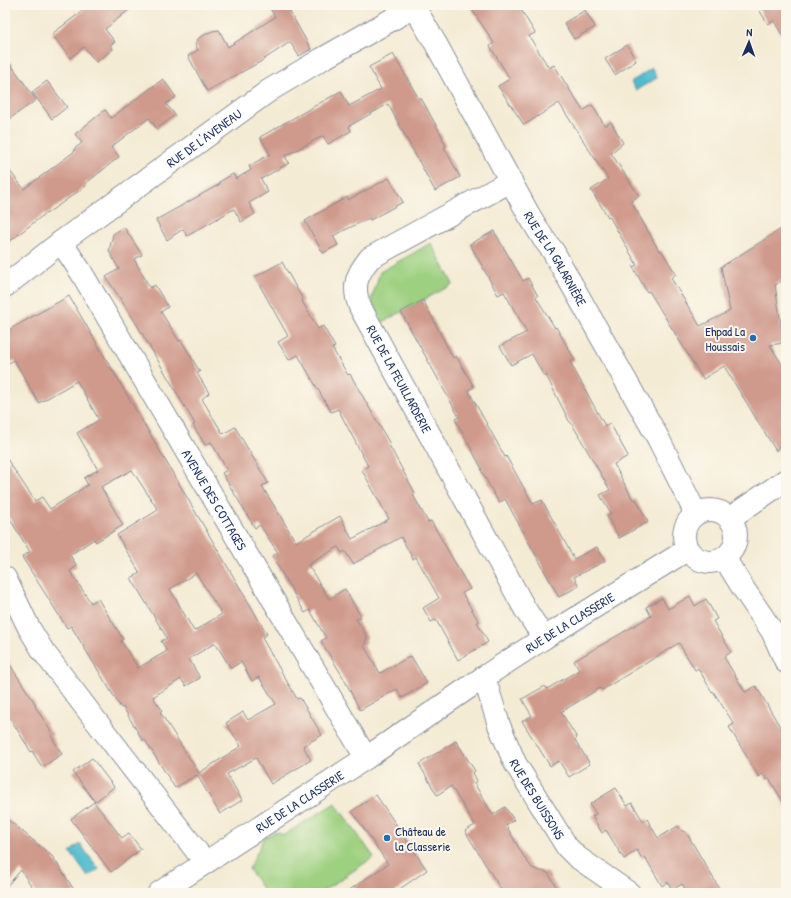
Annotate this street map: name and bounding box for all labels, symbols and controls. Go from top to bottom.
north arrow [729,22,769,62]
text: N [746,25,753,39]
street label: RUE DE L'AVENEAU [163,104,245,172]
street label: RUE DE LA GALARNIÈRE [520,208,591,309]
street label: RUE DE LA FEUILLARDERIE [363,322,436,436]
place label: Ehpad La Houssais [705,322,745,355]
marker: Ehpad La Houssais [748,333,758,343]
street label: AVENUE DES COTTAGES [178,446,251,553]
street label: RUE DE LA CLASSERIE [522,588,618,657]
street label: RUE DES BUISSONS [505,756,569,843]
street label: RUE DE LA CLASSERIE [252,766,347,837]
place label: Château de la Classerie [395,822,451,855]
marker: Château de la Classerie [382,833,392,843]

